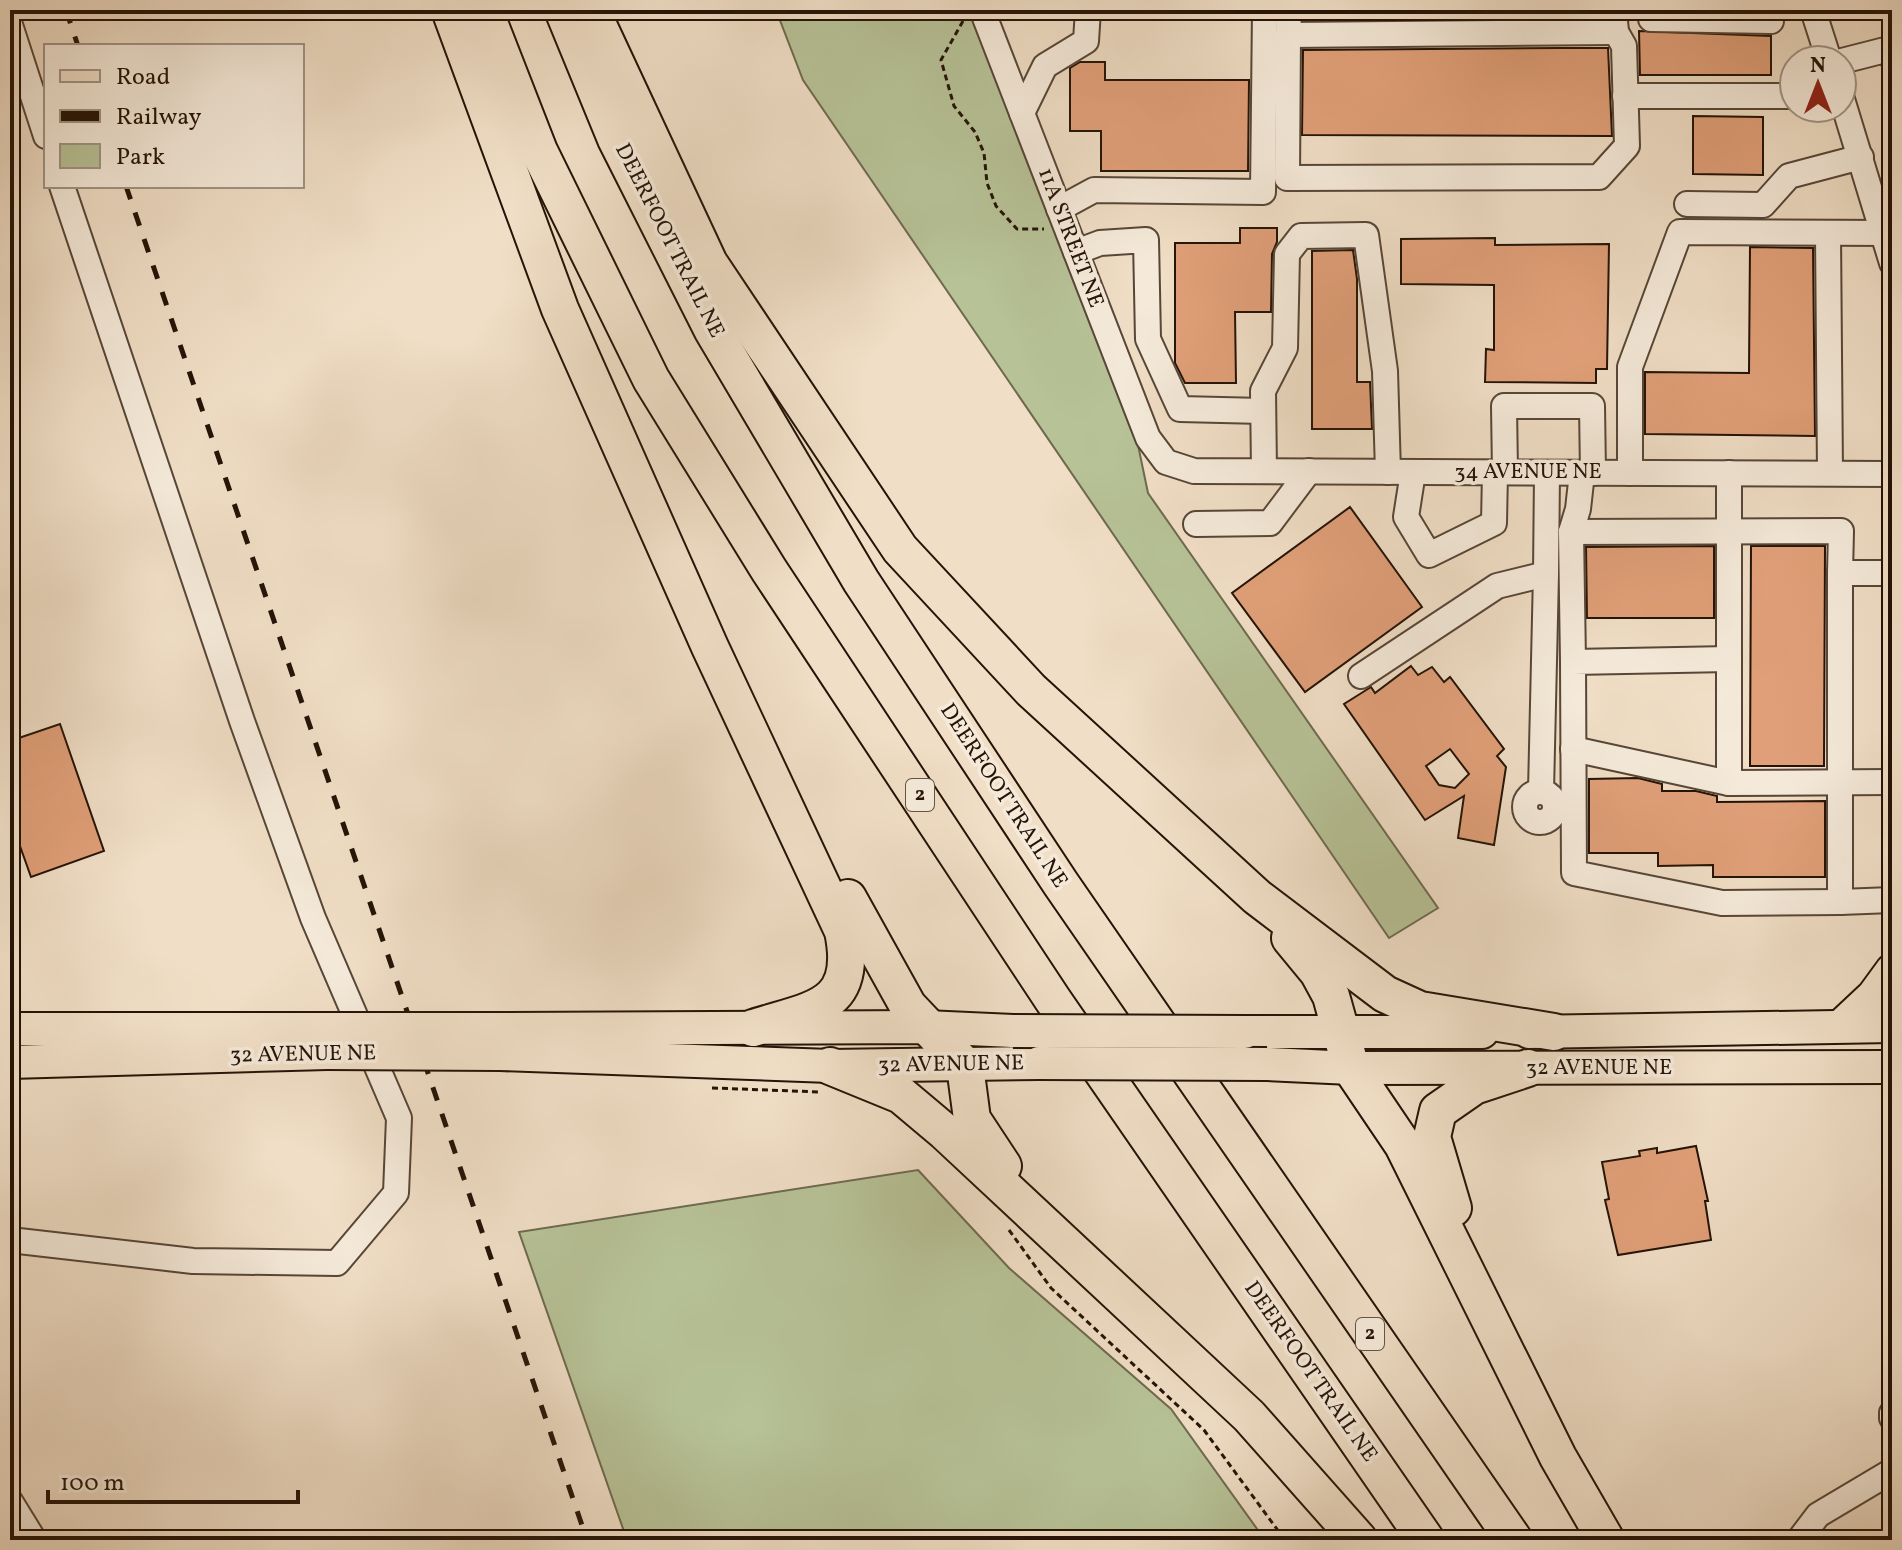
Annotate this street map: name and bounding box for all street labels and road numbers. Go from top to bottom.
street label: DEERFOOT TRAIL NE [606,138,732,344]
street label: 11A STREET NE [1029,163,1111,313]
street label: 34 AVENUE NE [1454,457,1602,488]
street label: DEERFOOT TRAIL NE [932,698,1074,894]
road number: 2 [906,779,934,811]
street label: 32 AVENUE NE [230,1038,376,1072]
street label: 32 AVENUE NE [878,1048,1024,1082]
street label: 32 AVENUE NE [1526,1053,1672,1084]
street label: DEERFOOT TRAIL NE [1236,1275,1384,1469]
road number: 2 [1356,1318,1384,1350]

